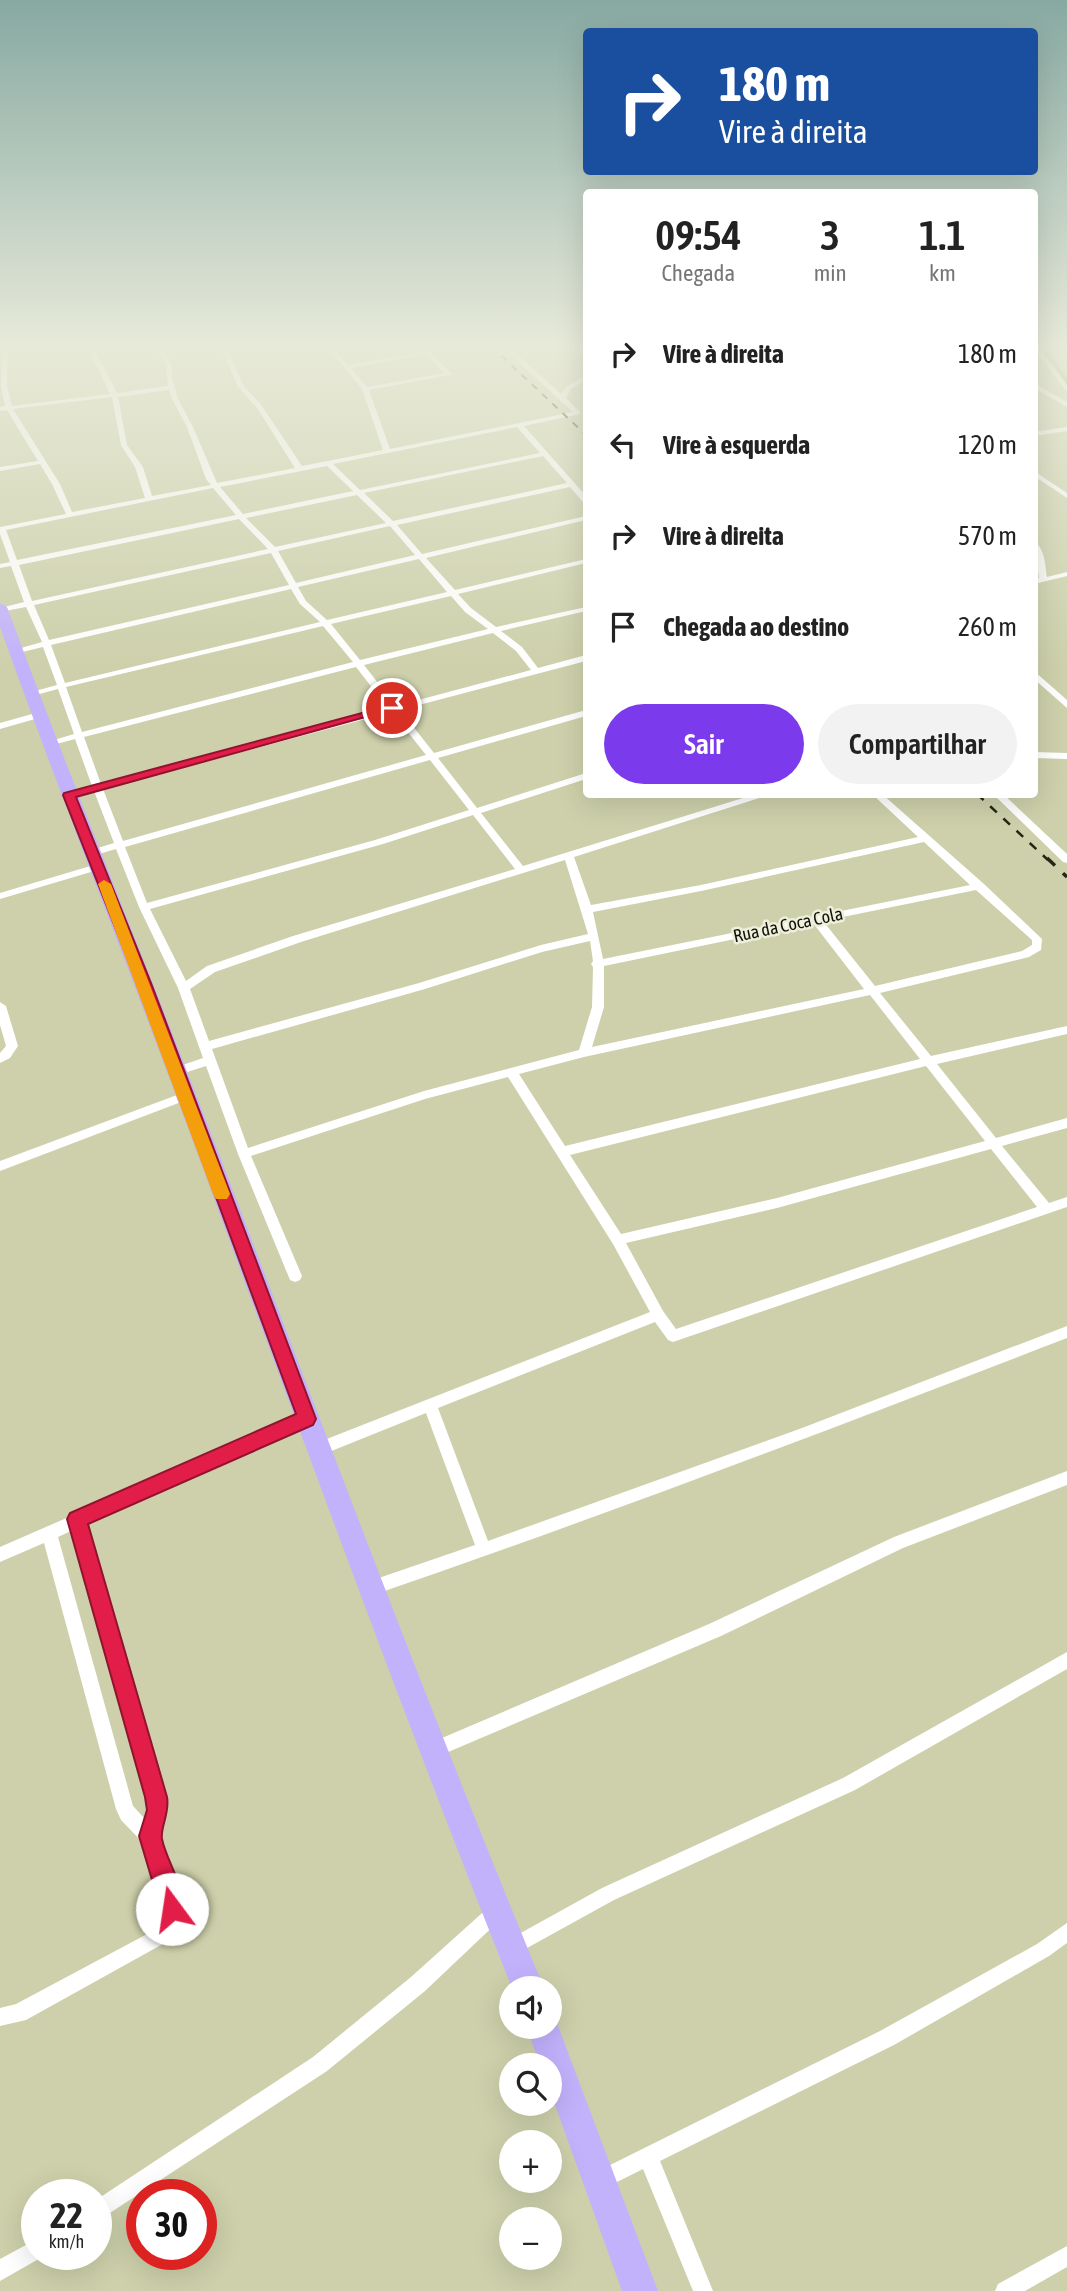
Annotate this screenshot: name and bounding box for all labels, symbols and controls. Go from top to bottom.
text: 180 m [719,55,830,111]
icon: right [604,56,695,147]
text: Vire à direita [719,113,868,150]
text: 09:54 [655,211,742,259]
text: 3 [820,211,840,259]
text: 1.1 [919,211,966,259]
text: Chegada [662,260,735,286]
text: min [814,260,847,286]
text: km [929,260,956,286]
icon: right [604,335,642,373]
text: Vire à direita [663,339,784,369]
text: 180 m [958,339,1017,369]
icon: left [604,426,642,464]
text: Vire à esquerda [663,430,810,460]
text: 120 m [958,430,1017,460]
icon: right [604,517,642,555]
text: Vire à direita [663,521,784,551]
text: 570 m [958,521,1017,551]
icon: arrive [604,608,642,646]
text: Chegada ao destino [663,612,849,642]
text: 260 m [958,612,1017,642]
pin [362,678,422,738]
icon: arrive [373,689,411,727]
button: Sair [604,704,804,784]
button: Compartilhar [818,704,1017,784]
street label: Rua da Coca Cola [731,903,845,946]
position arrow [135,1872,209,1946]
map controls [499,1976,562,2270]
button: sound [499,1976,562,2039]
button: search [499,2053,562,2116]
button: + [499,2130,562,2193]
speed limit sign: 30 [126,2179,217,2270]
text: 22 [50,2195,83,2235]
button: − [499,2207,562,2270]
text: km/h [49,2231,84,2252]

